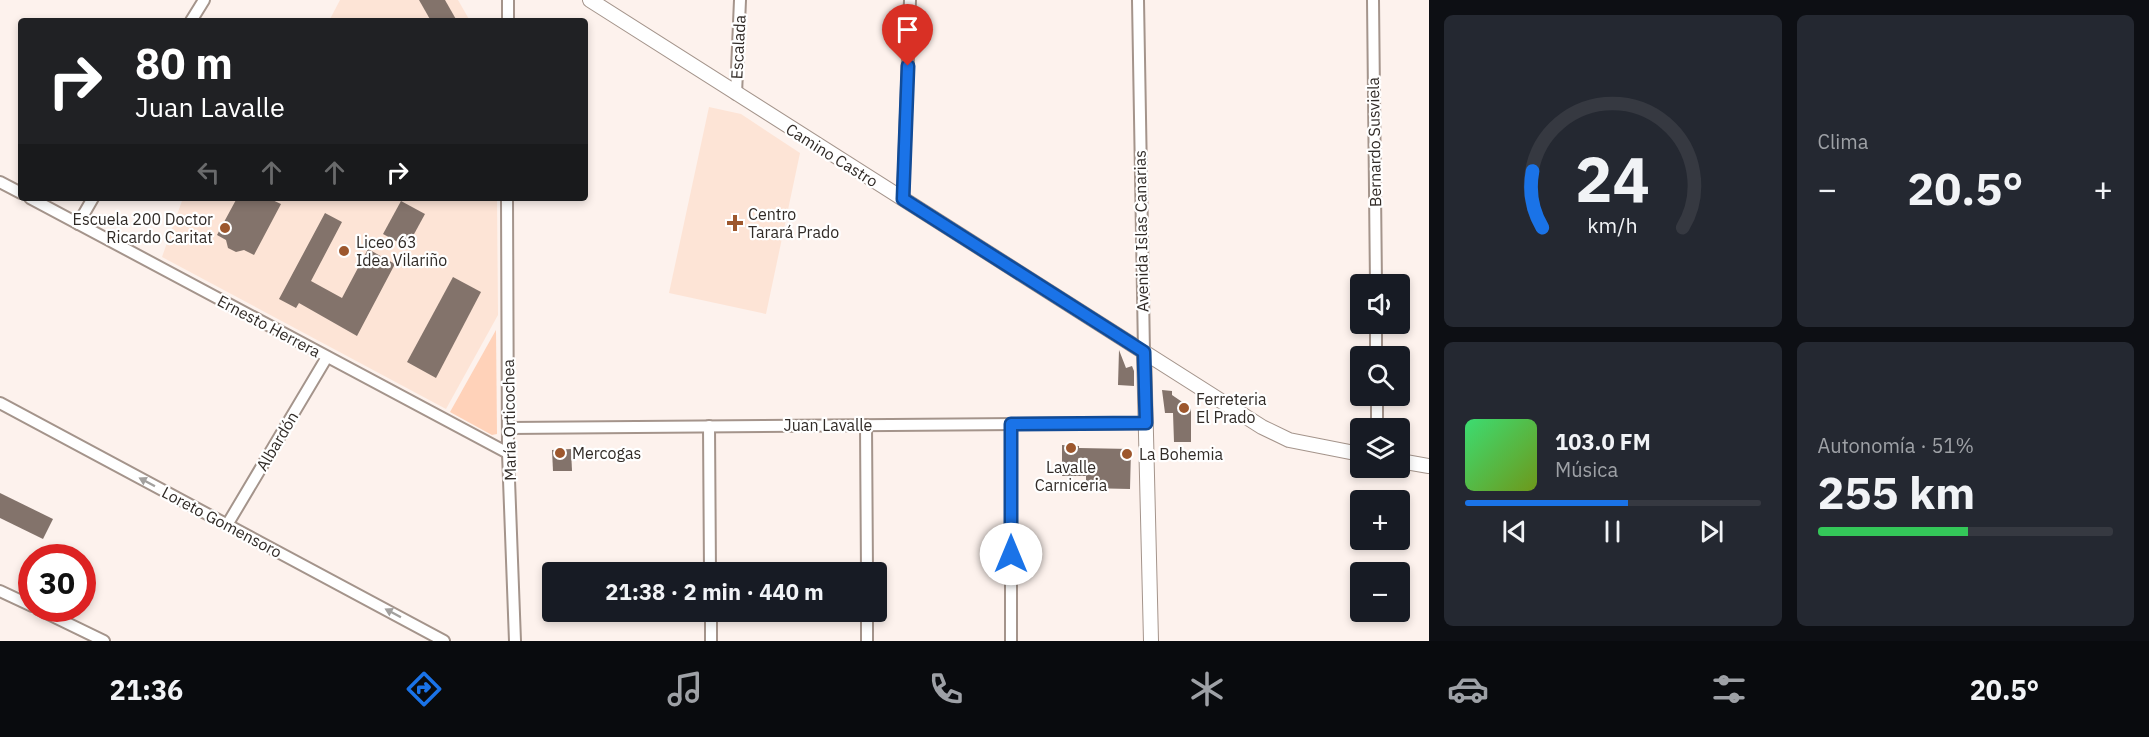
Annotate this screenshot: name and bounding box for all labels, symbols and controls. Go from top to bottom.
pin [882,4,933,66]
icon: arrive [891,13,924,46]
street label: Escalada [726,14,750,80]
text: 80 m [135,36,233,91]
icon: right [36,42,114,120]
street label: Bernardo Susviela [1363,76,1385,207]
text: Juan Lavalle [135,89,285,124]
street label: Camino Castro [782,119,882,191]
text: Clima [1818,128,1869,155]
text: 24 [1575,138,1650,219]
street label: Avenida Islas Canarias [1130,150,1152,312]
icon: left [192,156,225,189]
icon: ahead [255,156,288,189]
icon: ahead [318,156,351,189]
icon: right [381,156,414,189]
text: 20.5° [1907,159,2023,217]
text: − [1818,167,1837,210]
text: + [2093,167,2113,210]
place label: Centro Tarará Prado [748,204,839,242]
place label: Escuela 200 Doctor Ricardo Caritat [73,209,213,247]
text: km/h [1588,211,1638,239]
marker: Centro Tarará Prado [726,214,744,232]
marker: Escuela 200 Doctor Ricardo Caritat [218,221,232,235]
place label: Liceo 63 Idea Vilariño [356,232,447,270]
marker: Liceo 63 Idea Vilariño [337,244,351,258]
map controls [1350,274,1410,622]
button: sound [1350,274,1410,334]
street label: Ernesto Herrera [214,290,324,362]
button: search [1350,346,1410,406]
street label: María Orticochea [498,358,520,481]
place label: Ferreteria El Prado [1196,389,1267,427]
marker: Ferreteria El Prado [1177,401,1191,415]
street label: Albardón [252,408,302,474]
street label: Juan Lavalle [784,415,873,435]
button: layers [1350,418,1410,478]
text: 103.0 FM [1555,427,1651,456]
text: Autonomía · 51% [1818,432,1974,459]
marker: Lavalle Carniceria [1064,441,1078,455]
place label: Mercogas [572,443,641,463]
place label: La Bohemia [1139,444,1224,464]
marker: Mercogas [553,446,567,460]
marker: La Bohemia [1120,447,1134,461]
text: Música [1555,456,1618,483]
place label: Lavalle Carniceria [1035,457,1108,495]
text: 255 km [1818,463,1975,521]
one-way arrow [138,477,155,487]
street label: Loreto Gomensoro [159,482,285,562]
button: + [1350,490,1410,550]
icon: previous [1498,515,1531,548]
icon: pause [1596,515,1629,548]
icon: next [1695,515,1728,548]
position arrow [979,522,1043,586]
speed limit sign: 30 [18,544,96,622]
button: − [1350,562,1410,622]
text: 21:38 · 2 min · 440 m [605,577,824,606]
one-way arrow [384,608,401,618]
icon: directions [403,668,445,710]
icon: music [664,668,706,710]
icon: phone [925,668,967,710]
icon: climate [1186,668,1228,710]
icon: car [1447,668,1489,710]
icon: filters [1708,668,1750,710]
text: 21:36 [110,672,183,707]
text: 20.5° [1970,672,2039,707]

